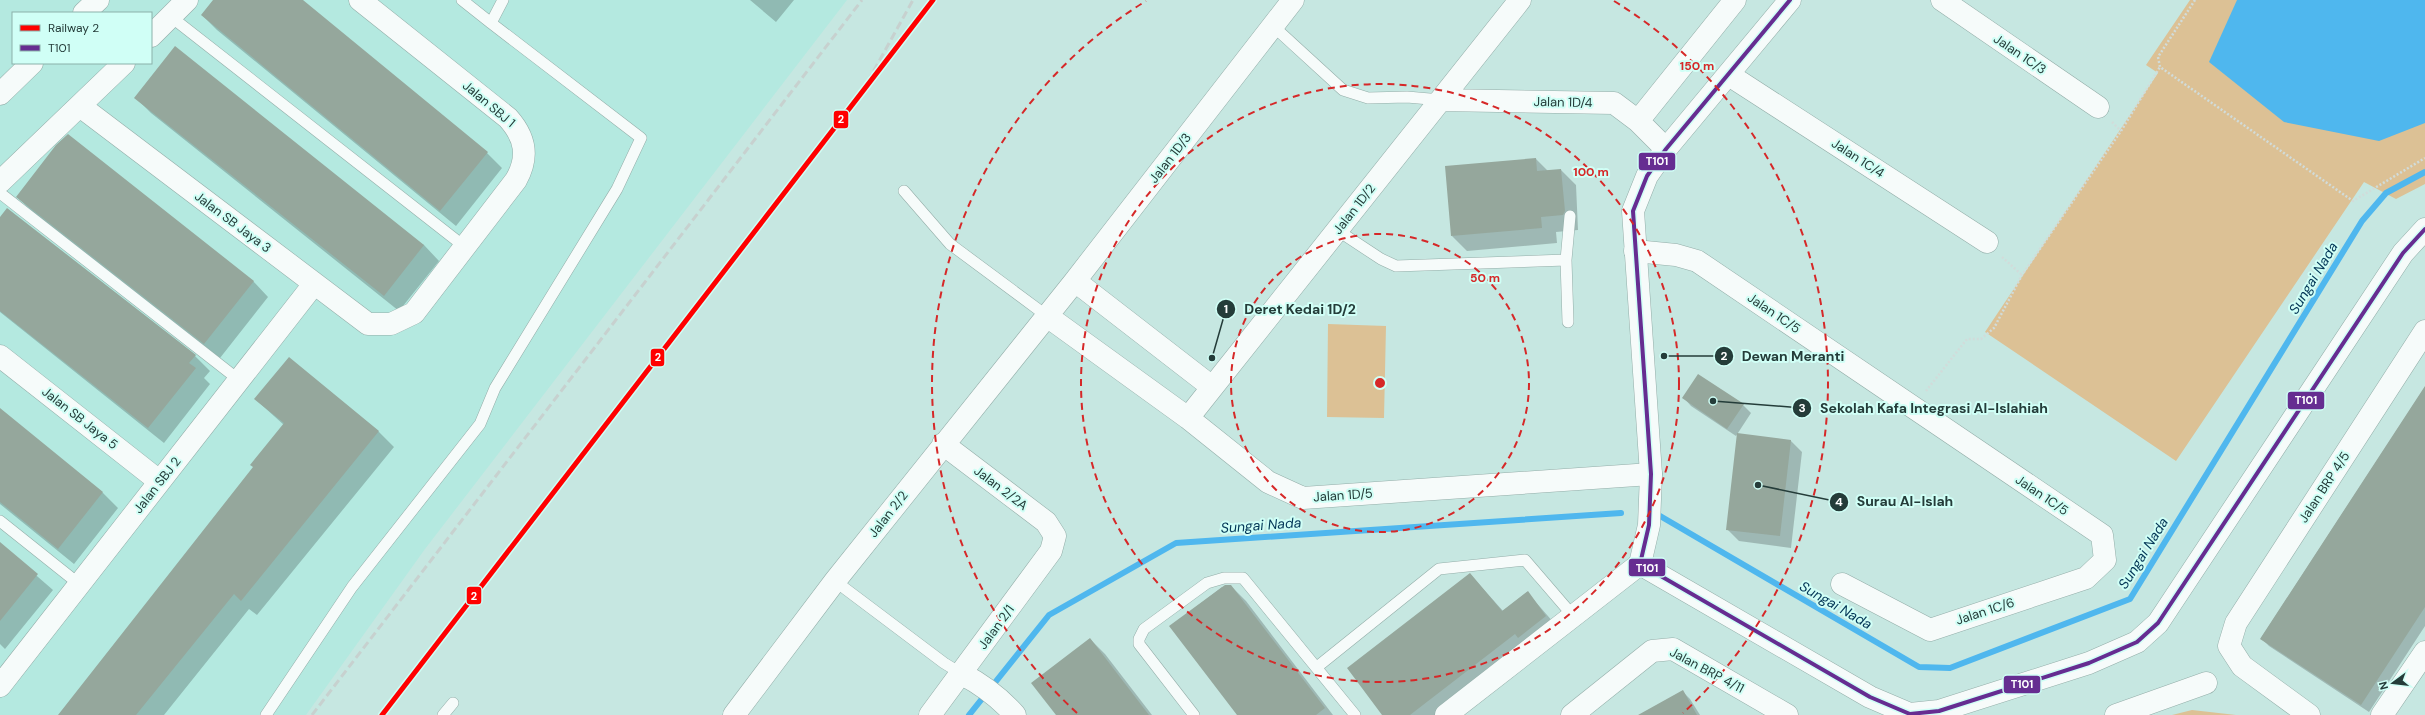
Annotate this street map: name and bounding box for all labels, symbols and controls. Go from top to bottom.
legend [12,12,152,64]
text: Railway 2 [48,20,99,36]
street label: Jalan 1C/3 [1990,30,2050,78]
text: T101 [48,40,70,56]
text: 150 m [1680,58,1714,74]
street label: Jalan SBJ 1 [459,77,519,131]
street label: Jalan 1D/4 [1533,93,1593,111]
line badge: 2 [833,110,849,129]
text: 2 [838,112,844,126]
street label: Jalan 1D/3 [1145,129,1195,187]
street label: Jalan 1C/4 [1828,135,1888,182]
line badge: T101 [1638,152,1676,171]
text: T101 [1646,154,1668,168]
text: 100 m [1573,164,1609,180]
street label: Jalan 1D/2 [1329,180,1379,238]
street label: Jalan SB Jaya 3 [191,188,275,256]
water label: Sungai Nada [2284,238,2342,317]
text: 50 m [1470,270,1500,286]
street label: Jalan 1C/5 [1744,289,1804,337]
callout: Deret Kedai 1D/2 [1216,296,1364,322]
text: Deret Kedai 1D/2 [1244,300,1356,318]
text: 1 [1224,301,1228,317]
callout: Dewan Meranti [1714,343,1852,369]
text: Dewan Meranti [1742,347,1844,365]
line badge: 2 [650,348,665,367]
text: 2 [1721,348,1728,364]
text: 2 [655,350,661,364]
centre of rings [1373,376,1387,390]
street label: Jalan SB Jaya 5 [39,383,122,453]
line badge: T101 [2287,391,2325,410]
text: T101 [2295,393,2317,407]
callout: Sekolah Kafa Integrasi Al-Islahiah [1792,395,2056,421]
text: Sekolah Kafa Integrasi Al-Islahiah [1820,399,2048,417]
text: 3 [1798,400,1806,416]
street label: Jalan BRP 4/5 [2295,448,2353,526]
street label: Jalan SBJ 2 [130,453,184,517]
street label: Jalan 2/2A [971,462,1032,514]
street label: Jalan 1C/5 [2012,471,2072,519]
street label: Jalan 1D/5 [1313,484,1373,506]
street label: Jalan 2/2 [865,487,911,541]
callout: Surau Al-Islah [1829,489,1961,515]
text: Surau Al-Islah [1857,492,1953,510]
text: 4 [1835,494,1843,510]
water label: Sungai Nada [1220,513,1302,537]
water label: Sungai Nada [2114,514,2172,592]
line badge: T101 [1628,558,1666,577]
text: T101 [1636,561,1658,575]
water label: Sungai Nada [1796,577,1876,633]
line badge: 2 [466,586,482,605]
text: 2 [471,589,477,603]
street label: Jalan 1C/6 [1953,594,2017,628]
street label: Jalan 2/1 [974,601,1018,653]
street label: Jalan BRP 4/11 [1667,643,1747,697]
north arrow [2373,663,2413,703]
line badge: T101 [2003,675,2041,694]
text: T101 [2011,677,2033,691]
text: N [2376,680,2391,691]

